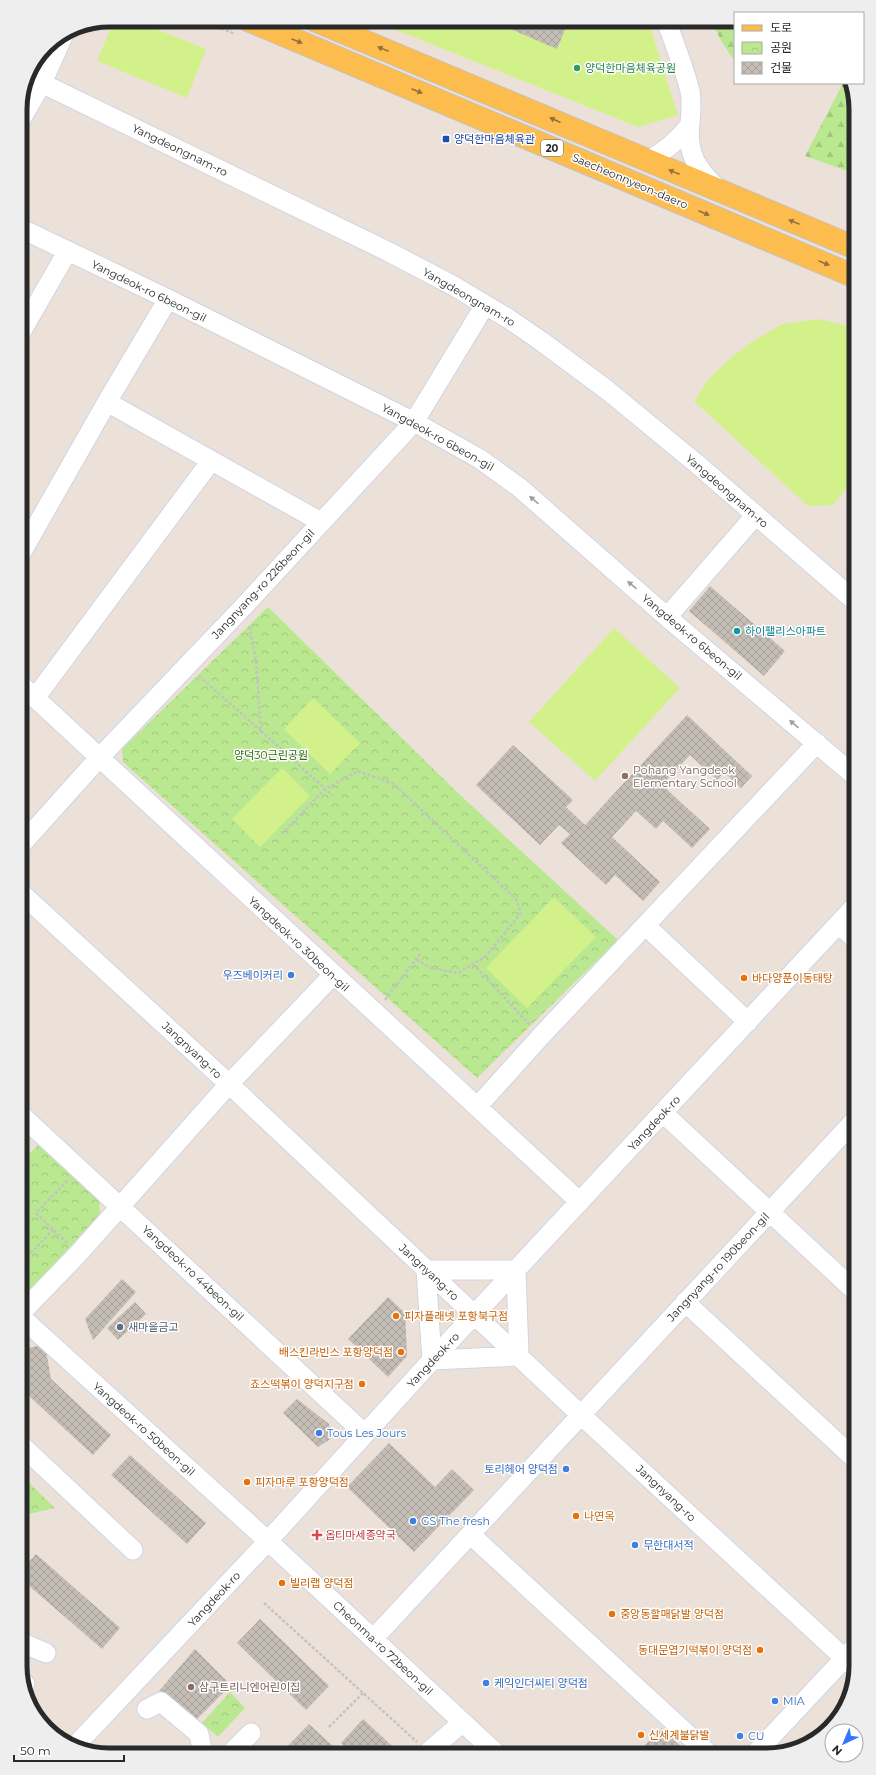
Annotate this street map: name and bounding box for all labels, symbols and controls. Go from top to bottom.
legend [734,12,864,84]
text: 도로 [770,20,792,35]
one-way arrow [292,38,304,44]
text: 공원 [770,40,792,55]
one-way arrow [378,46,389,52]
text: 건물 [770,60,792,75]
place label: 양덕한마음체육공원 [585,61,676,75]
marker: 양덕한마음체육공원 [572,63,582,73]
one-way arrow [411,88,423,94]
one-way arrow [549,117,561,124]
street label: Yangdeongnam-ro [130,121,230,179]
place label: 양덕한마음체육관 [454,132,535,146]
marker: 양덕한마음체육관 [441,134,451,144]
road number: 20 [541,140,563,156]
street label: Saecheonnyeon-daero [570,150,690,212]
one-way arrow [668,169,680,175]
one-way arrow [699,210,711,216]
one-way arrow [789,219,800,225]
street label: Yangdeok-ro 6beon-gil [89,257,209,325]
one-way arrow [819,261,831,267]
street label: Yangdeongnam-ro [420,265,518,329]
street label: Yangdeok-ro 6beon-gil [379,400,497,474]
street label: Yangdeongnam-ro [683,451,771,531]
one-way arrow [529,496,538,505]
street label: Jangnyang-ro 226beon-gil [208,526,318,643]
one-way arrow [626,581,637,590]
street label: Yangdeok-ro 6beon-gil [639,591,745,683]
place label: 하이팰리스아파트 [745,624,826,638]
marker: 하이팰리스아파트 [732,626,742,636]
one-way arrow [789,720,800,729]
park label: 양덕30근린공원 [234,748,308,762]
place label: Pohang Yangdeok Elementary School [633,763,737,790]
marker: Pohang Yangdeok Elementary School [620,771,630,781]
street label: Yangdeok-ro 30beon-gil [246,894,352,994]
place label: 우즈베이커리 [222,968,283,982]
marker: 우즈베이커리 [286,970,296,980]
place label: 바다양푼이동태탕 [752,971,833,985]
marker: 바다양푼이동태탕 [739,973,749,983]
street label: Jangnyang-ro [158,1018,225,1081]
street label: Yangdeok-ro [625,1092,683,1154]
street label: Jangnyang-ro 190beon-gil [663,1210,772,1325]
street label: Yangdeok-ro 44beon-gil [139,1222,247,1324]
street label: Jangnyang-ro [395,1240,462,1303]
place label: 피자플래넷 포항북구점 [404,1309,508,1323]
marker: 피자플래넷 포항북구점 [391,1311,401,1321]
place label: 새마을금고 [128,1320,179,1334]
marker: 새마을금고 [115,1322,125,1332]
street label: Yangdeok-ro [404,1329,462,1391]
place label: 배스킨라빈스 포항양덕점 [279,1345,393,1359]
marker: 배스킨라빈스 포항양덕점 [396,1347,406,1357]
place label: 죠스떡볶이 양덕지구점 [250,1377,354,1391]
street label: Yangdeok-ro 50beon-gil [90,1379,198,1479]
marker: 죠스떡볶이 양덕지구점 [357,1379,367,1389]
place label: Tous Les Jours [327,1426,407,1440]
marker: Tous Les Jours [314,1428,324,1438]
street label: Jangnyang-ro [632,1461,699,1524]
place label: 토리헤어 양덕점 [484,1462,558,1476]
marker: 토리헤어 양덕점 [561,1464,571,1474]
place label: 피자마루 포항양덕점 [255,1475,349,1489]
marker: 피자마루 포항양덕점 [242,1477,252,1487]
place label: 나연옥 [584,1509,614,1523]
marker: 나연옥 [571,1511,581,1521]
place label: GS The fresh [421,1514,490,1528]
marker: GS The fresh [408,1516,418,1526]
place label: 옵티마세종약국 [325,1528,396,1542]
marker: 옵티마세종약국 [312,1530,322,1540]
place label: 무한대서적 [643,1538,694,1552]
marker: 무한대서적 [630,1540,640,1550]
street label: Yangdeok-ro [185,1568,243,1630]
place label: 빌리랩 양덕점 [290,1576,354,1590]
marker: 빌리랩 양덕점 [277,1578,287,1588]
street label: Cheonma-ro 72beon-gil [330,1598,436,1698]
place label: 중앙동할매닭발 양덕점 [620,1607,724,1621]
marker: 중앙동할매닭발 양덕점 [607,1609,617,1619]
place label: 동대문엽기떡볶이 양덕점 [638,1643,752,1657]
marker: 동대문엽기떡볶이 양덕점 [755,1645,765,1655]
place label: 케익인더씨티 양덕점 [494,1676,588,1690]
marker: 케익인더씨티 양덕점 [481,1678,491,1688]
place label: 삼구트리니엔어린이집 [199,1680,300,1694]
marker: 삼구트리니엔어린이집 [186,1682,196,1692]
place label: MIA [783,1694,805,1708]
marker: MIA [770,1696,780,1706]
north arrow [824,1723,864,1763]
place label: 신세계불닭발 [649,1728,710,1742]
place label: CU [748,1729,765,1743]
marker: 신세계불닭발 [636,1730,646,1740]
marker: CU [735,1731,745,1741]
scale bar [14,1737,124,1763]
text: N [829,1742,845,1758]
text: 50 m [20,1743,51,1758]

